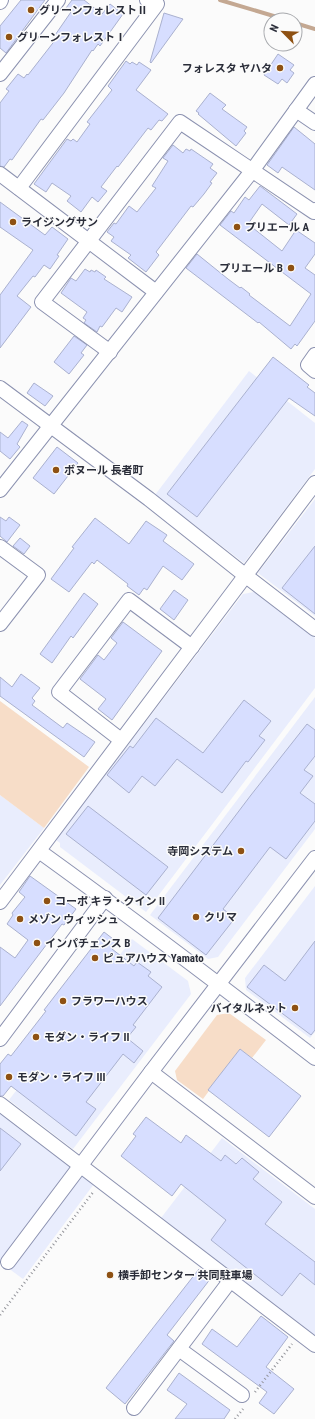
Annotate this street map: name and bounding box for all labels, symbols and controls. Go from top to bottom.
place label: グリーンフォレストⅡ [39,4,148,17]
marker: グリーンフォレストⅡ [26,5,36,15]
north arrow [263,12,303,52]
text: N [267,22,282,34]
place label: グリーンフォレストⅠ [17,31,126,44]
marker: グリーンフォレストⅠ [4,32,14,42]
place label: フォレスタ ヤハタ [182,62,272,75]
marker: フォレスタ ヤハタ [275,63,285,73]
place label: ライジングサン [21,216,98,229]
marker: ライジングサン [8,217,18,227]
place label: プリエール A [245,221,310,234]
marker: プリエール A [232,222,242,232]
place label: プリエール B [219,262,283,275]
marker: プリエール B [286,263,296,273]
place label: ボヌール 長者町 [64,464,144,477]
marker: ボヌール 長者町 [51,465,61,475]
place label: 寺岡システム [167,845,233,858]
marker: 寺岡システム [236,846,246,856]
place label: コーポ キラ・クイン II [55,895,165,908]
marker: コーポ キラ・クイン II [42,896,52,906]
place label: クリマ [204,911,237,924]
marker: クリマ [191,912,201,922]
place label: メゾン ウィッシュ [28,913,119,926]
marker: メゾン ウィッシュ [15,914,25,924]
place label: インパチェンス B [45,937,131,950]
marker: インパチェンス B [32,938,42,948]
place label: ピュアハウス Yamato [103,952,204,965]
marker: ピュアハウス Yamato [90,953,100,963]
place label: フラワーハウス [71,995,148,1008]
marker: フラワーハウス [58,996,68,1006]
place label: バイタルネット [210,1002,287,1015]
marker: バイタルネット [290,1003,300,1013]
place label: モダン・ライフ II [44,1031,130,1044]
marker: モダン・ライフ II [31,1032,41,1042]
place label: モダン・ライフ III [17,1071,105,1084]
marker: モダン・ライフ III [4,1072,14,1082]
place label: 横手卸センター 共同駐車場 [118,1269,253,1282]
marker: 横手卸センター 共同駐車場 [105,1270,115,1280]

